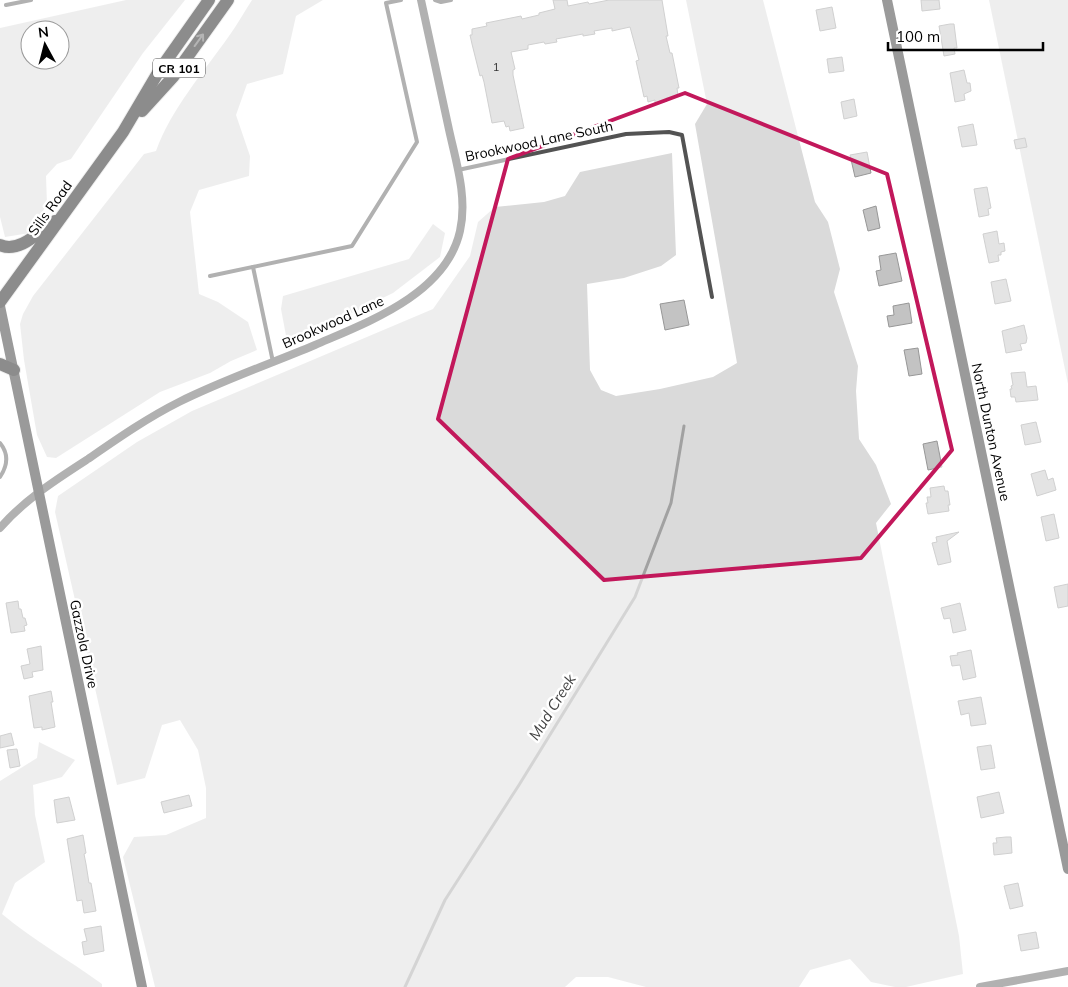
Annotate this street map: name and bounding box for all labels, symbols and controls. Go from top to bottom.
north arrow [20,20,70,70]
scale bar [888,20,1043,52]
text: N [37,23,50,42]
text: 100 m [896,27,940,46]
one-way arrow [194,34,204,48]
road number: CR 101 [153,58,205,78]
house number: 1 [493,60,499,74]
street label: Brookwood Lane South [463,116,615,166]
street label: Sills Road [24,177,76,239]
street label: Brookwood Lane [279,292,387,352]
street label: North Dunton Avenue [968,361,1014,503]
street label: Gazzola Drive [66,598,102,690]
water label: Mud Creek [524,669,580,743]

